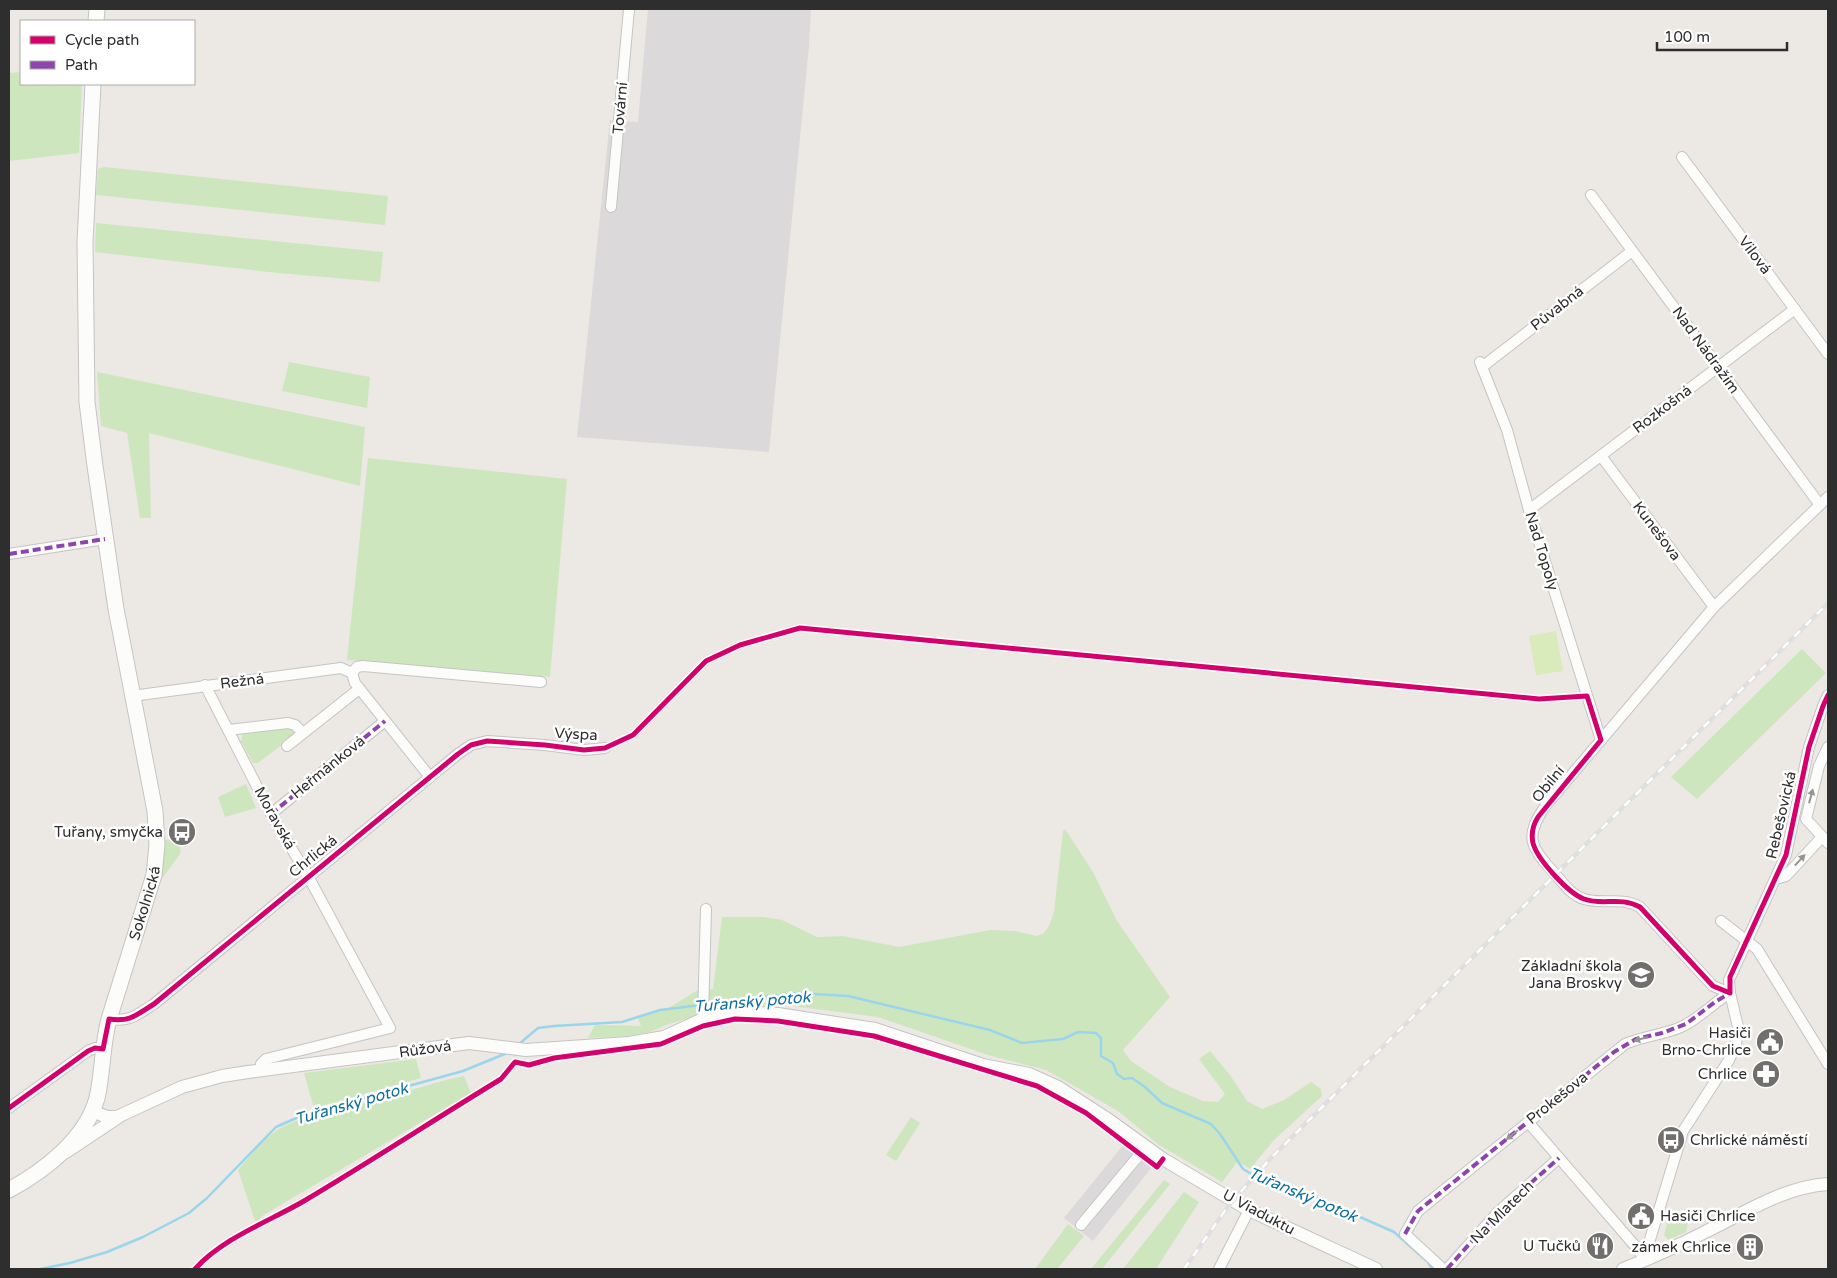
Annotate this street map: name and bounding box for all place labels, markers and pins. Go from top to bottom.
bus stop icon: Tuřany, smyčka [167,817,197,847]
place label: Tuřany, smyčka [54,823,163,841]
place label: Základní škola Jana Broskvy [1521,957,1622,992]
school or university icon: Základní škola Jana Broskvy [1626,960,1656,990]
place label: Hasiči Brno-Chrlice [1661,1024,1751,1059]
public building icon: Hasiči Brno-Chrlice [1755,1027,1785,1057]
pharmacy icon: Chrlice [1751,1059,1781,1089]
place label: Chrlice [1698,1065,1747,1083]
bus stop icon: Chrlické náměstí [1656,1125,1686,1155]
place label: Chrlické náměstí [1690,1131,1808,1149]
public building icon: Hasiči Chrlice [1626,1201,1656,1231]
place label: Hasiči Chrlice [1660,1207,1756,1225]
restaurant icon: U Tučků [1585,1231,1615,1261]
building icon: zámek Chrlice [1735,1232,1765,1262]
place label: U Tučků [1523,1237,1581,1255]
place label: zámek Chrlice [1632,1238,1731,1256]

